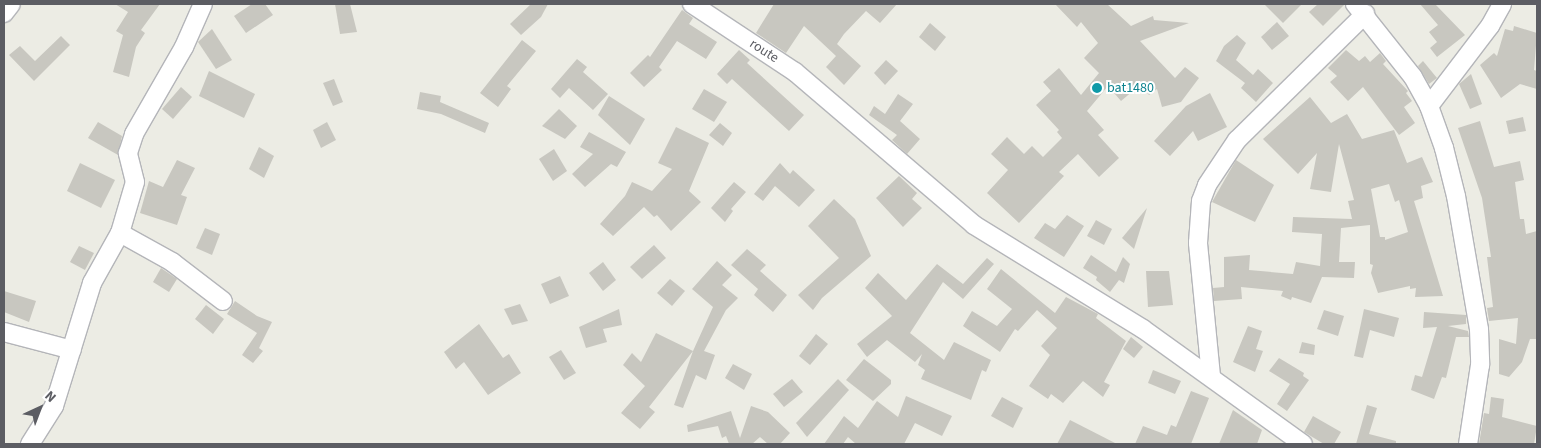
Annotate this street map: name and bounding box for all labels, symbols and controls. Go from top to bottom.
street label: route [746,35,782,67]
place label: bat1480 [1107,80,1154,96]
marker: bat1480 [1091,82,1103,94]
north arrow [15,383,65,433]
text: N [40,387,60,408]

